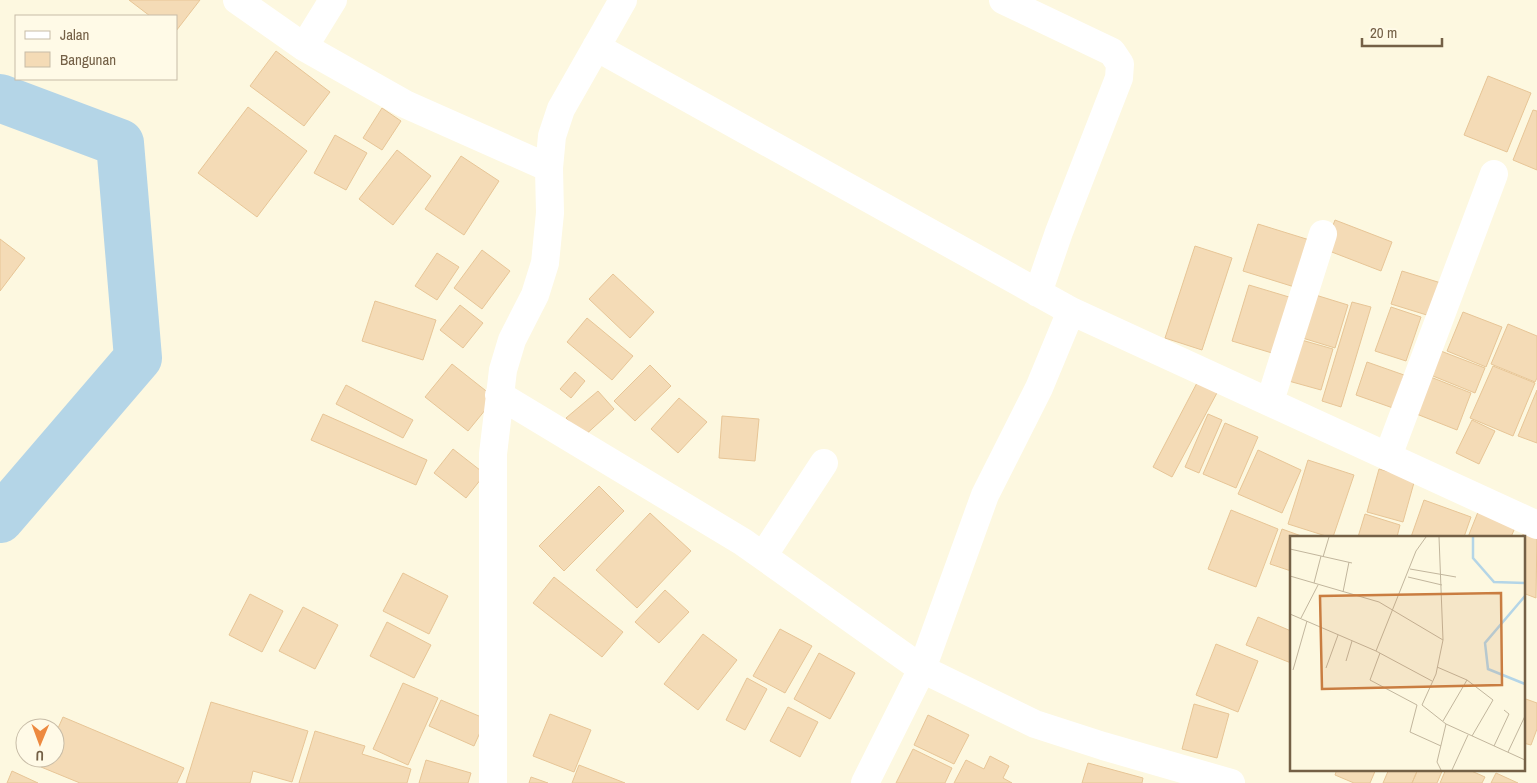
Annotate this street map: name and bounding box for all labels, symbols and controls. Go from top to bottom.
legend [15,15,178,80]
scale bar [1362,15,1442,47]
text: 20 m [1370,22,1397,43]
text: Jalan [60,24,89,45]
text: Bangunan [60,49,116,70]
inset map [1290,536,1524,770]
north arrow [15,718,65,768]
text: U [35,747,44,765]

